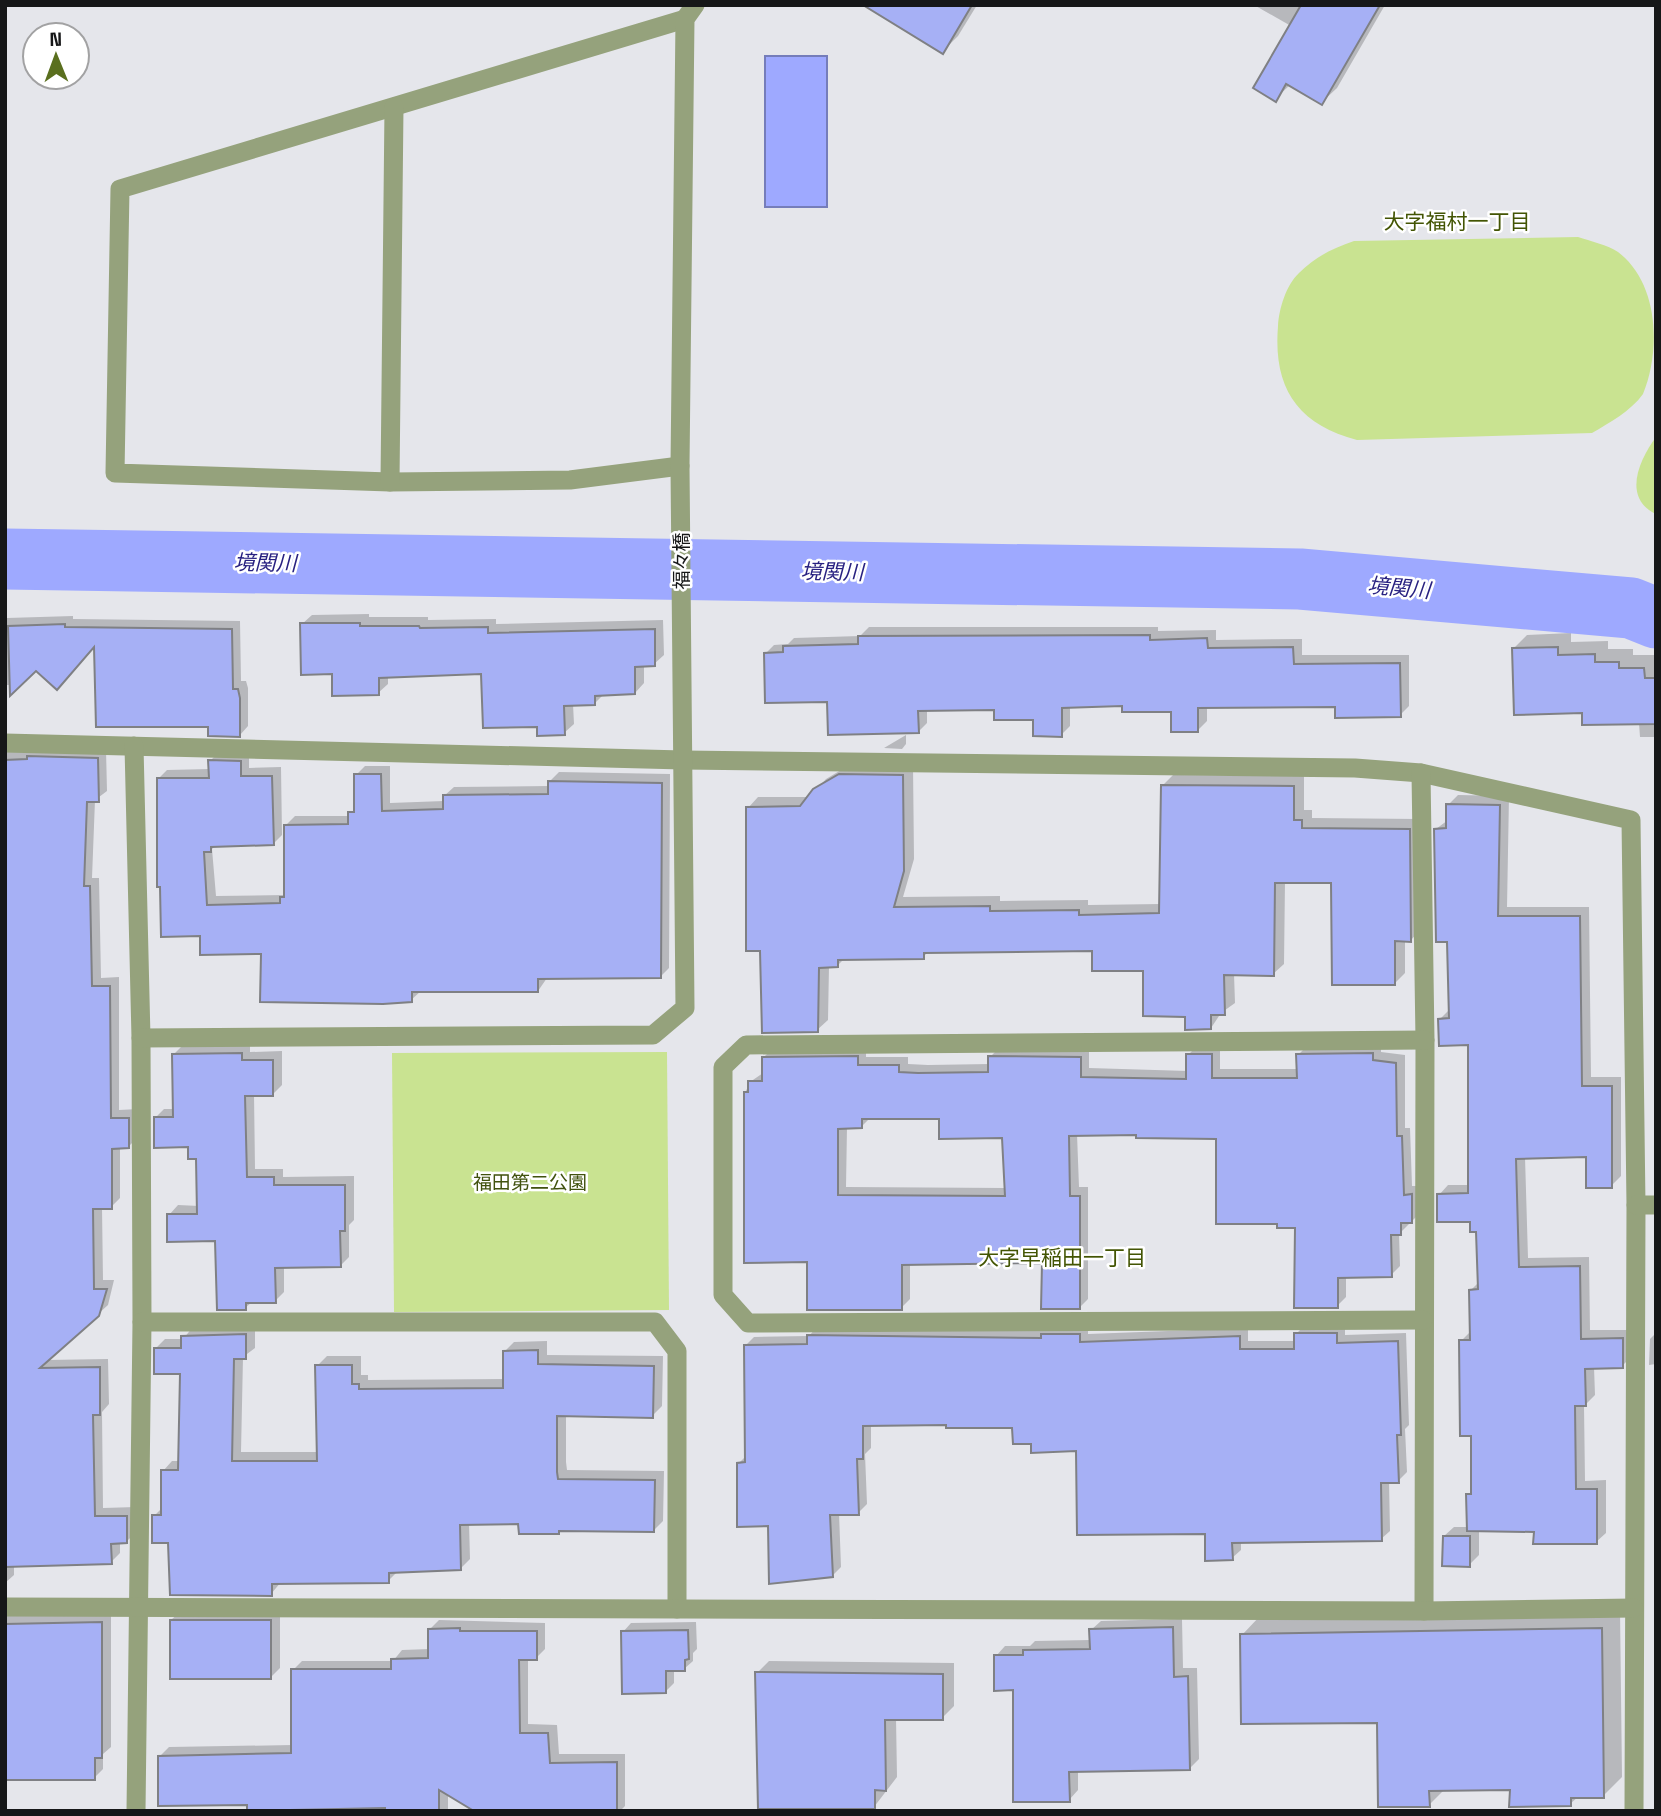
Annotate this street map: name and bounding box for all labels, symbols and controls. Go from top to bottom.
north arrow [21,21,91,91]
text: N [49,27,62,52]
district label: 大字福村一丁目 [1384,208,1531,235]
street label: 福々橋 [669,532,694,590]
water label: 境関川 [233,548,299,577]
water label: 境関川 [800,557,866,586]
water label: 境関川 [1366,571,1434,604]
park label: 福田第二公園 [473,1170,587,1195]
district label: 大字早稲田一丁目 [978,1244,1146,1271]

